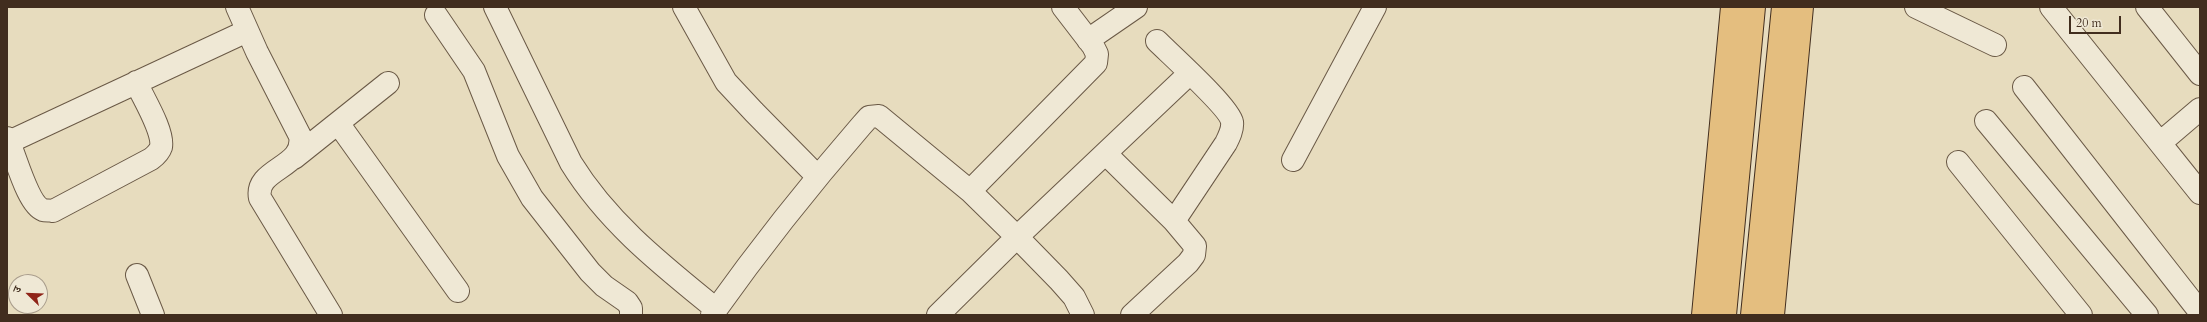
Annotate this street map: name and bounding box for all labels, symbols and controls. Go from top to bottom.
scale bar [2071,8,2123,34]
text: 20 m [2076,15,2102,31]
north arrow [8,274,48,314]
text: उ [9,284,25,295]

